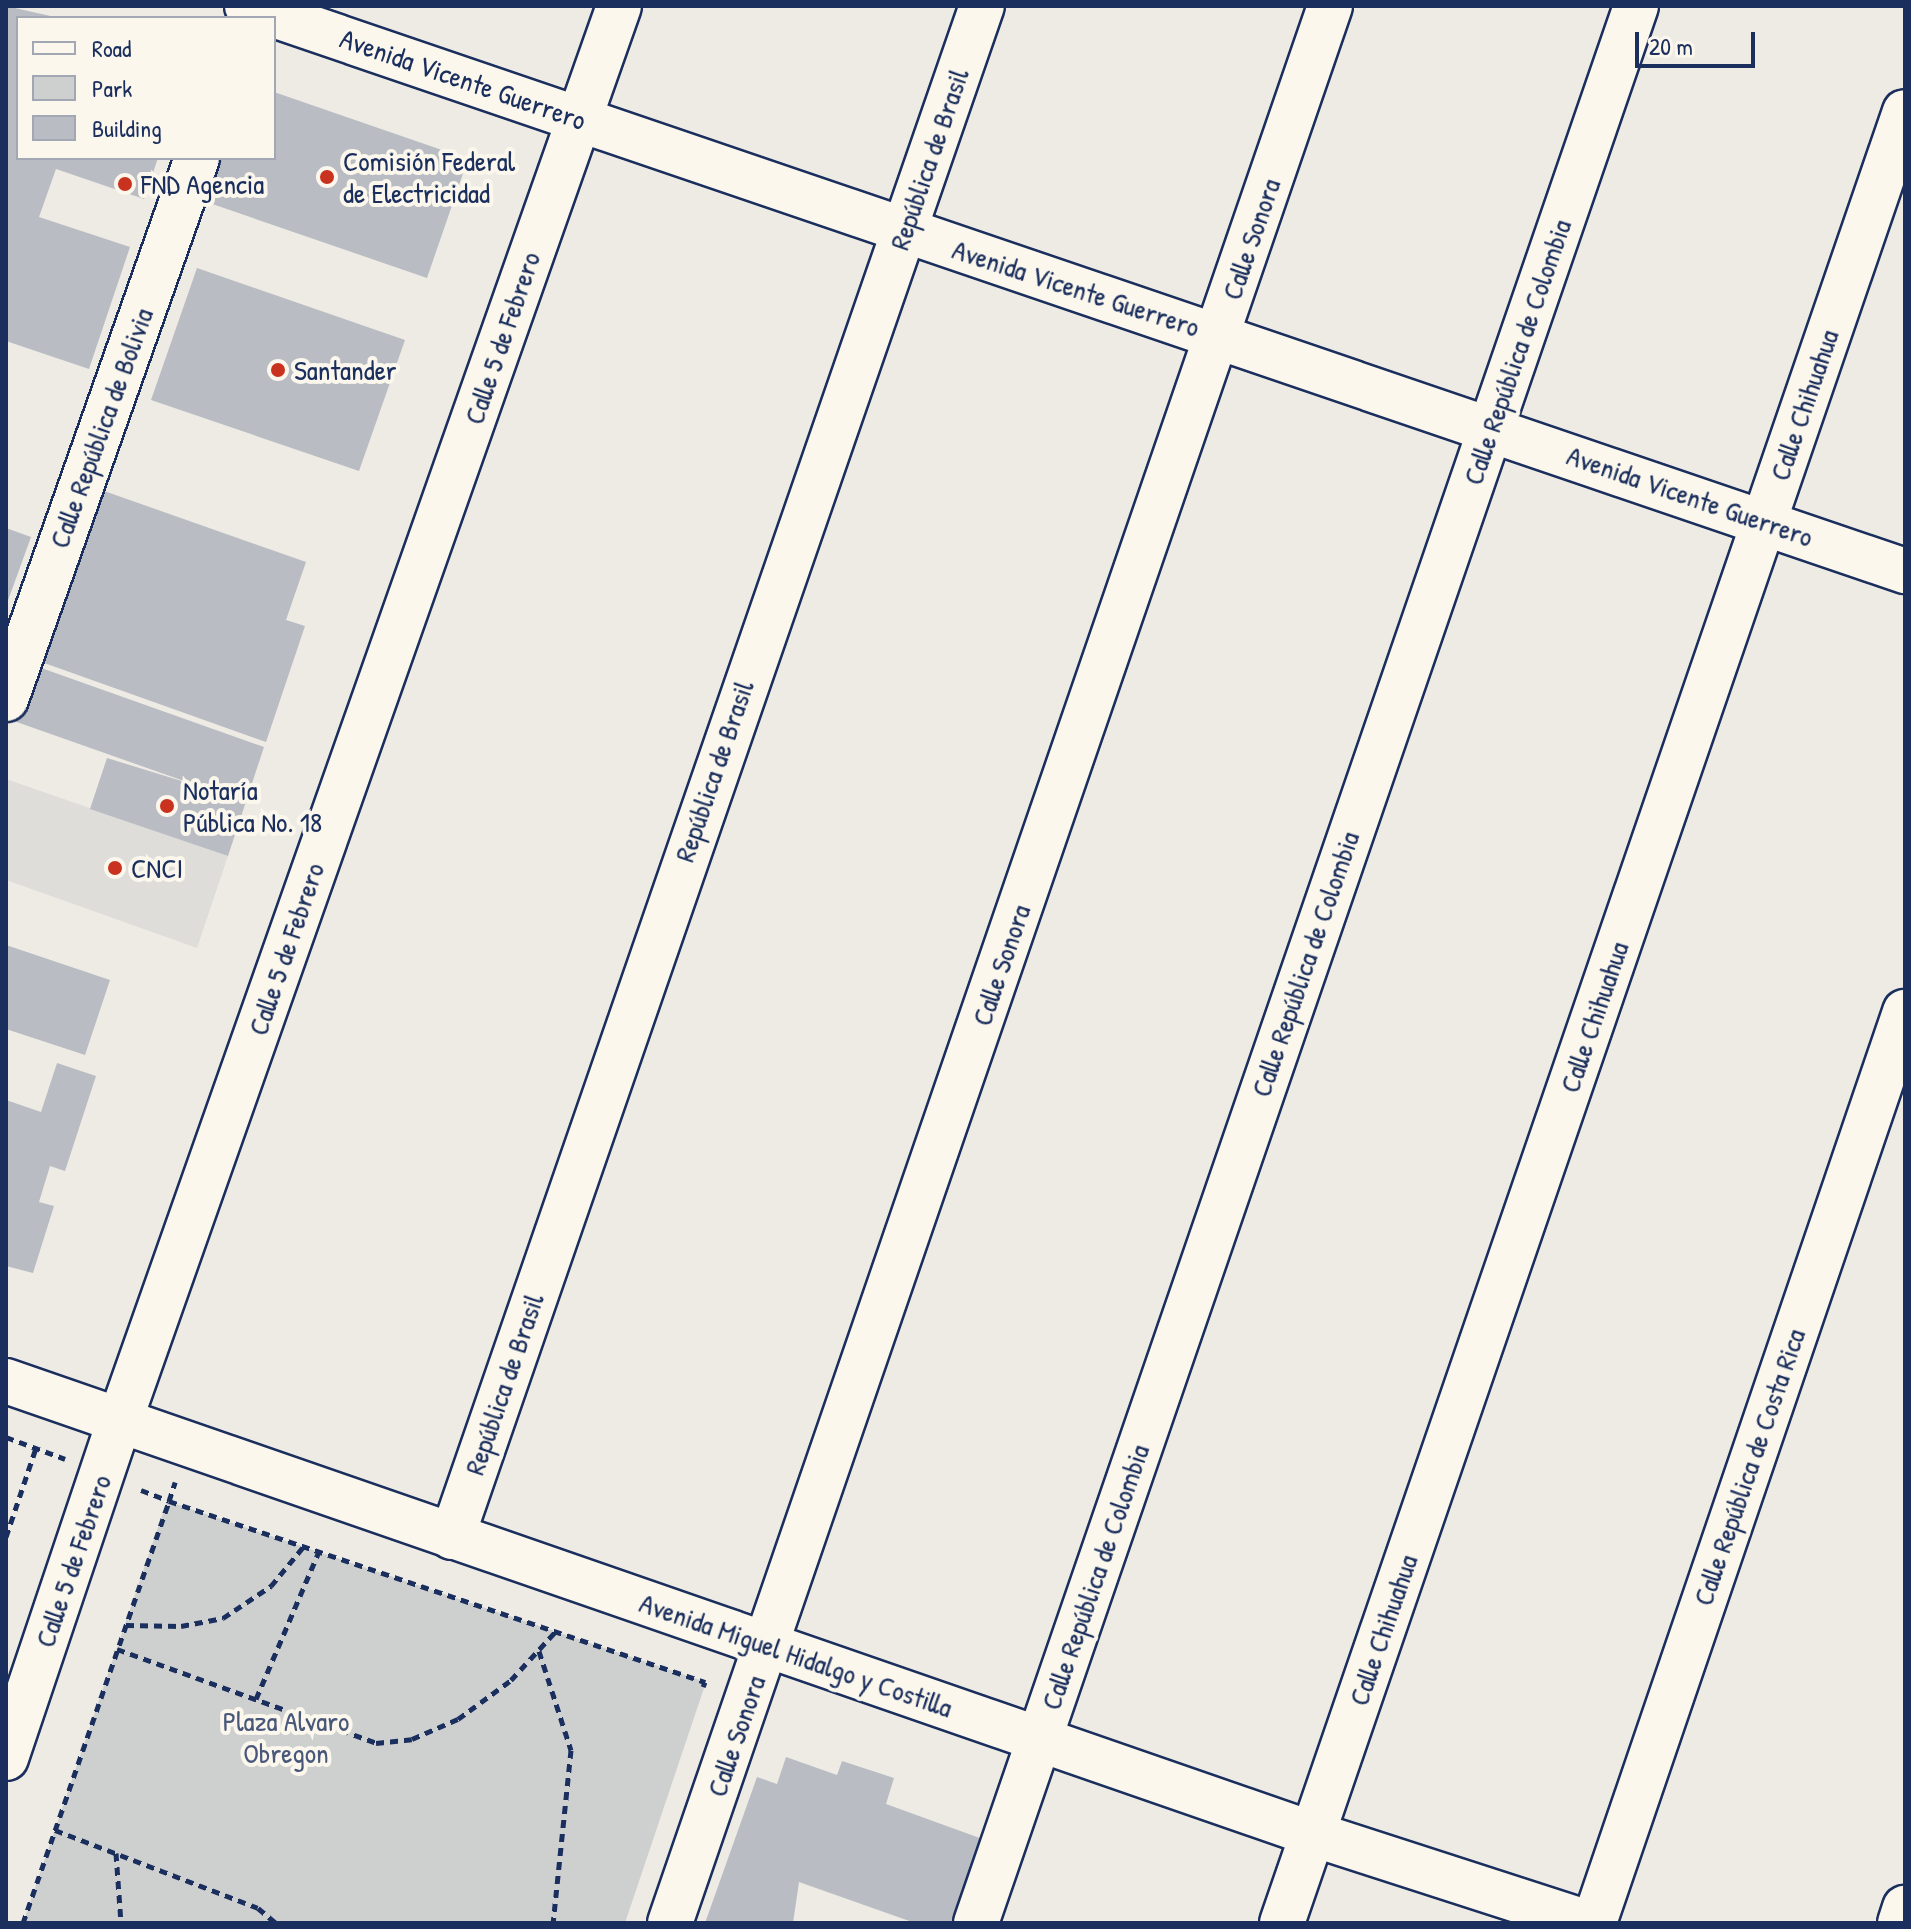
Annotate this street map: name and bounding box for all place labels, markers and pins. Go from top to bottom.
place label: Comisión Federal de Electricidad [343,144,515,210]
place label: FND Agencia [141,167,264,201]
marker: Comisión Federal de Electricidad [318,168,336,186]
marker: FND Agencia [116,175,134,193]
place label: Santander [294,353,397,387]
marker: Santander [269,361,287,379]
place label: Notaría Pública No. 18 [183,773,322,839]
marker: Notaría Pública No. 18 [158,797,176,815]
place label: CNCI [131,851,183,885]
marker: CNCI [106,859,124,877]

